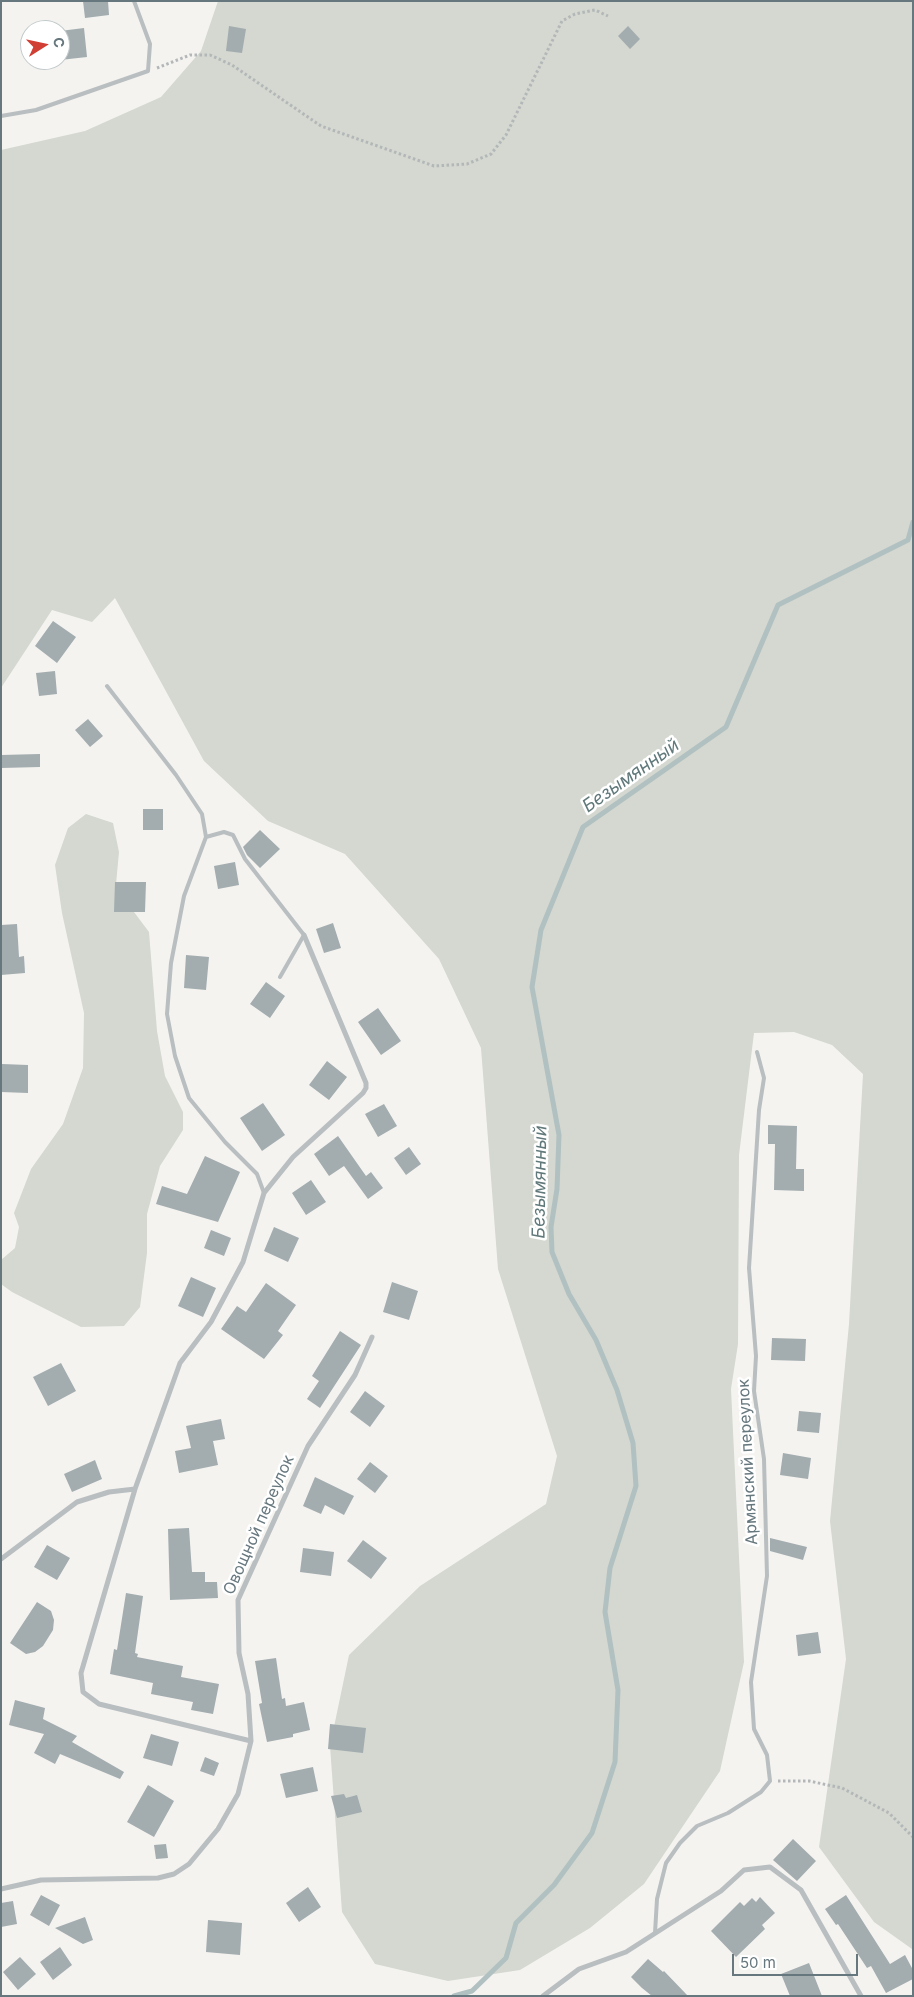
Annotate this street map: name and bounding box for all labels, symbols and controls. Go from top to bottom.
north arrow [20,20,70,70]
text: С [50,36,69,49]
water label: Безымянный [578,735,684,817]
water label: Безымянный [528,1125,552,1239]
street label: Армянский переулок [734,1379,762,1545]
street label: Овощной переулок [220,1452,298,1598]
scale bar [734,1944,860,1976]
text: 50 m [740,1953,776,1972]

